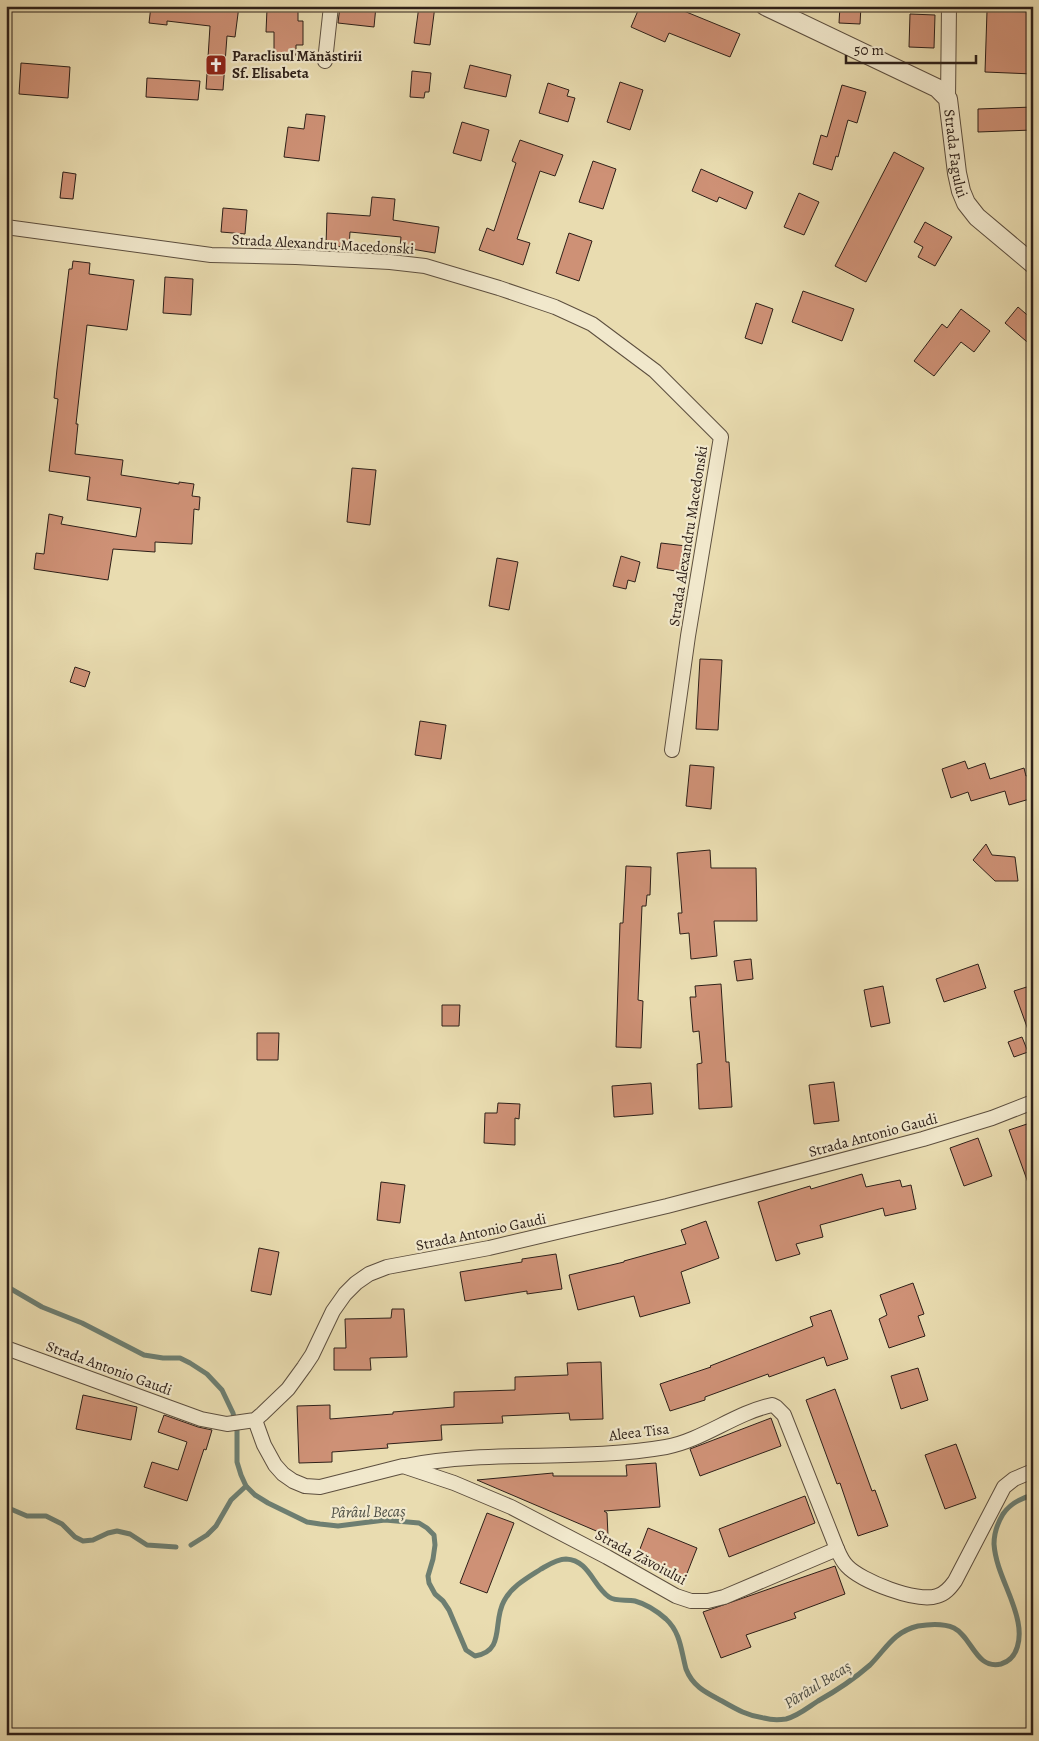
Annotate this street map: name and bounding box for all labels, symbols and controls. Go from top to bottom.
scale bar [846,32,976,64]
text: 50 m [854,40,884,60]
place label: Paraclisul Mănăstirii Sf. Elisabeta [232,46,363,83]
church icon: Paraclisul Mănăstirii Sf. Elisabeta [204,53,228,77]
street label: Strada Fagului [939,108,973,201]
street label: Strada Alexandru Macedonski [231,229,415,259]
street label: Strada Alexandru Macedonski [664,444,712,628]
street label: Strada Antonio Gaudi [806,1108,940,1162]
street label: Strada Antonio Gaudi [414,1208,548,1256]
street label: Strada Antonio Gaudi [43,1336,175,1400]
street label: Aleea Tisa [607,1418,670,1446]
water label: Pârâul Becaș [330,1500,406,1524]
street label: Strada Zăvoiului [592,1524,690,1590]
water label: Pârâul Becaș [780,1655,856,1714]

